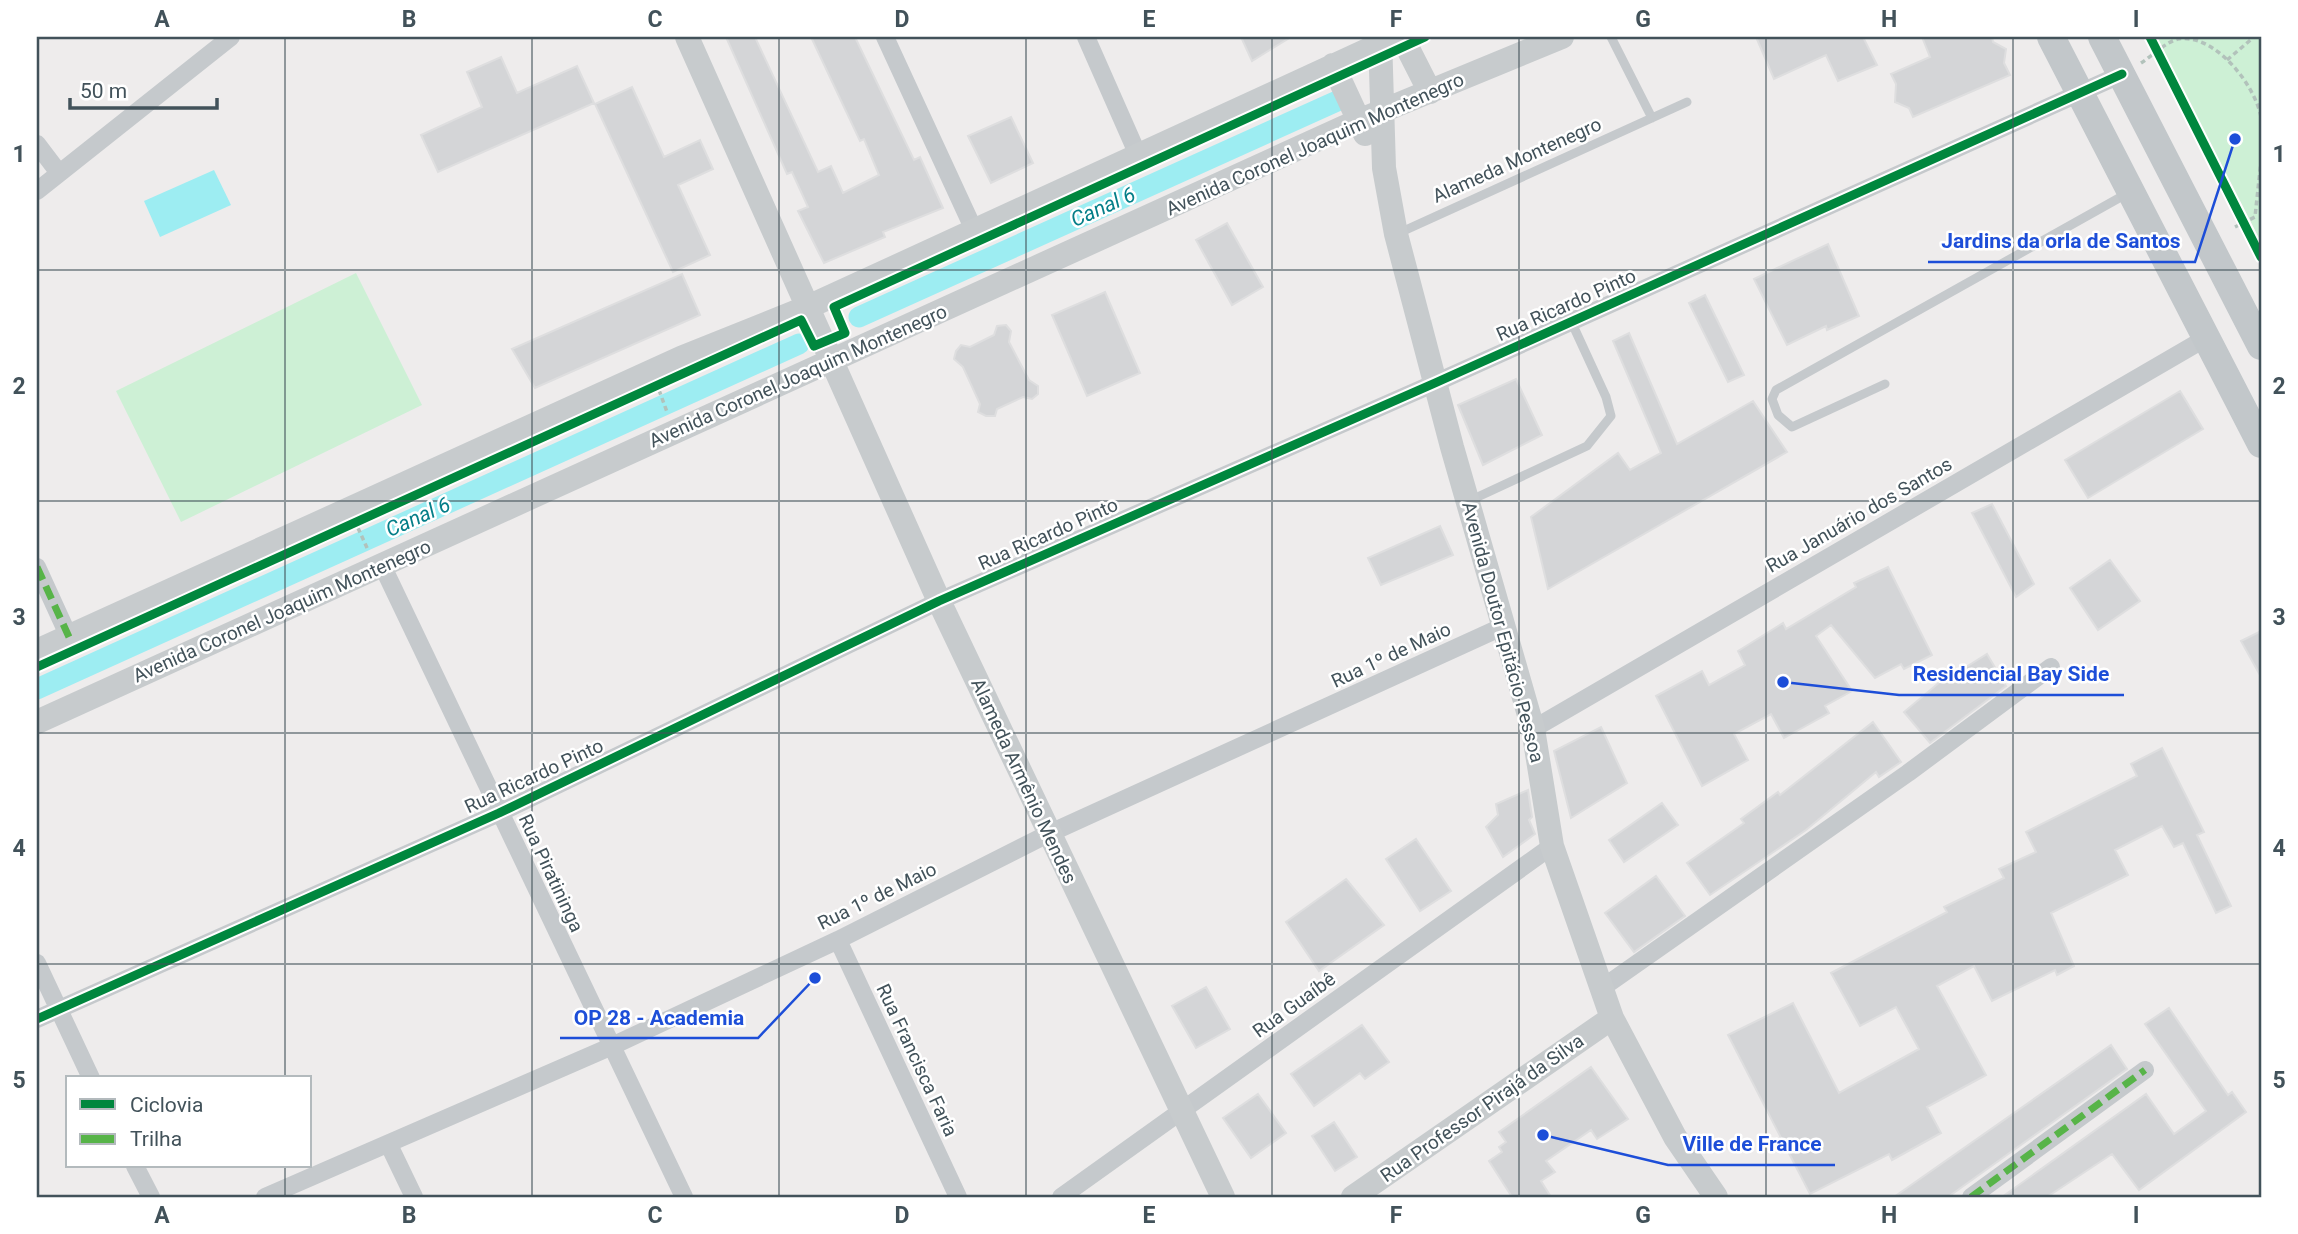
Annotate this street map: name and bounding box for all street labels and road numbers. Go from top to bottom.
street label: Avenida Coronel Joaquim Montenegro [1162,68,1468,220]
street label: Alameda Montenegro [1429,112,1605,208]
street label: Rua Ricardo Pinto [1493,264,1639,346]
street label: Avenida Coronel Joaquim Montenegro [645,300,951,452]
street label: Rua Januário dos Santos [1762,452,1956,578]
street label: Rua Ricardo Pinto [975,493,1121,575]
street label: Avenida Doutor Epitácio Pessoa [1457,499,1549,765]
street label: Avenida Coronel Joaquim Montenegro [129,535,435,687]
street label: Rua 1º de Maio [1328,617,1454,693]
street label: Alameda Armênio Mendes [966,675,1082,887]
street label: Rua Ricardo Pinto [461,734,607,818]
street label: Rua Piratininga [514,810,588,936]
street label: Rua 1º de Maio [814,857,940,935]
street label: Rua Guaíbê [1248,967,1340,1043]
street label: Rua Francisca Faria [872,980,962,1140]
street label: Rua Professor Pirajá da Silva [1376,1029,1588,1187]

